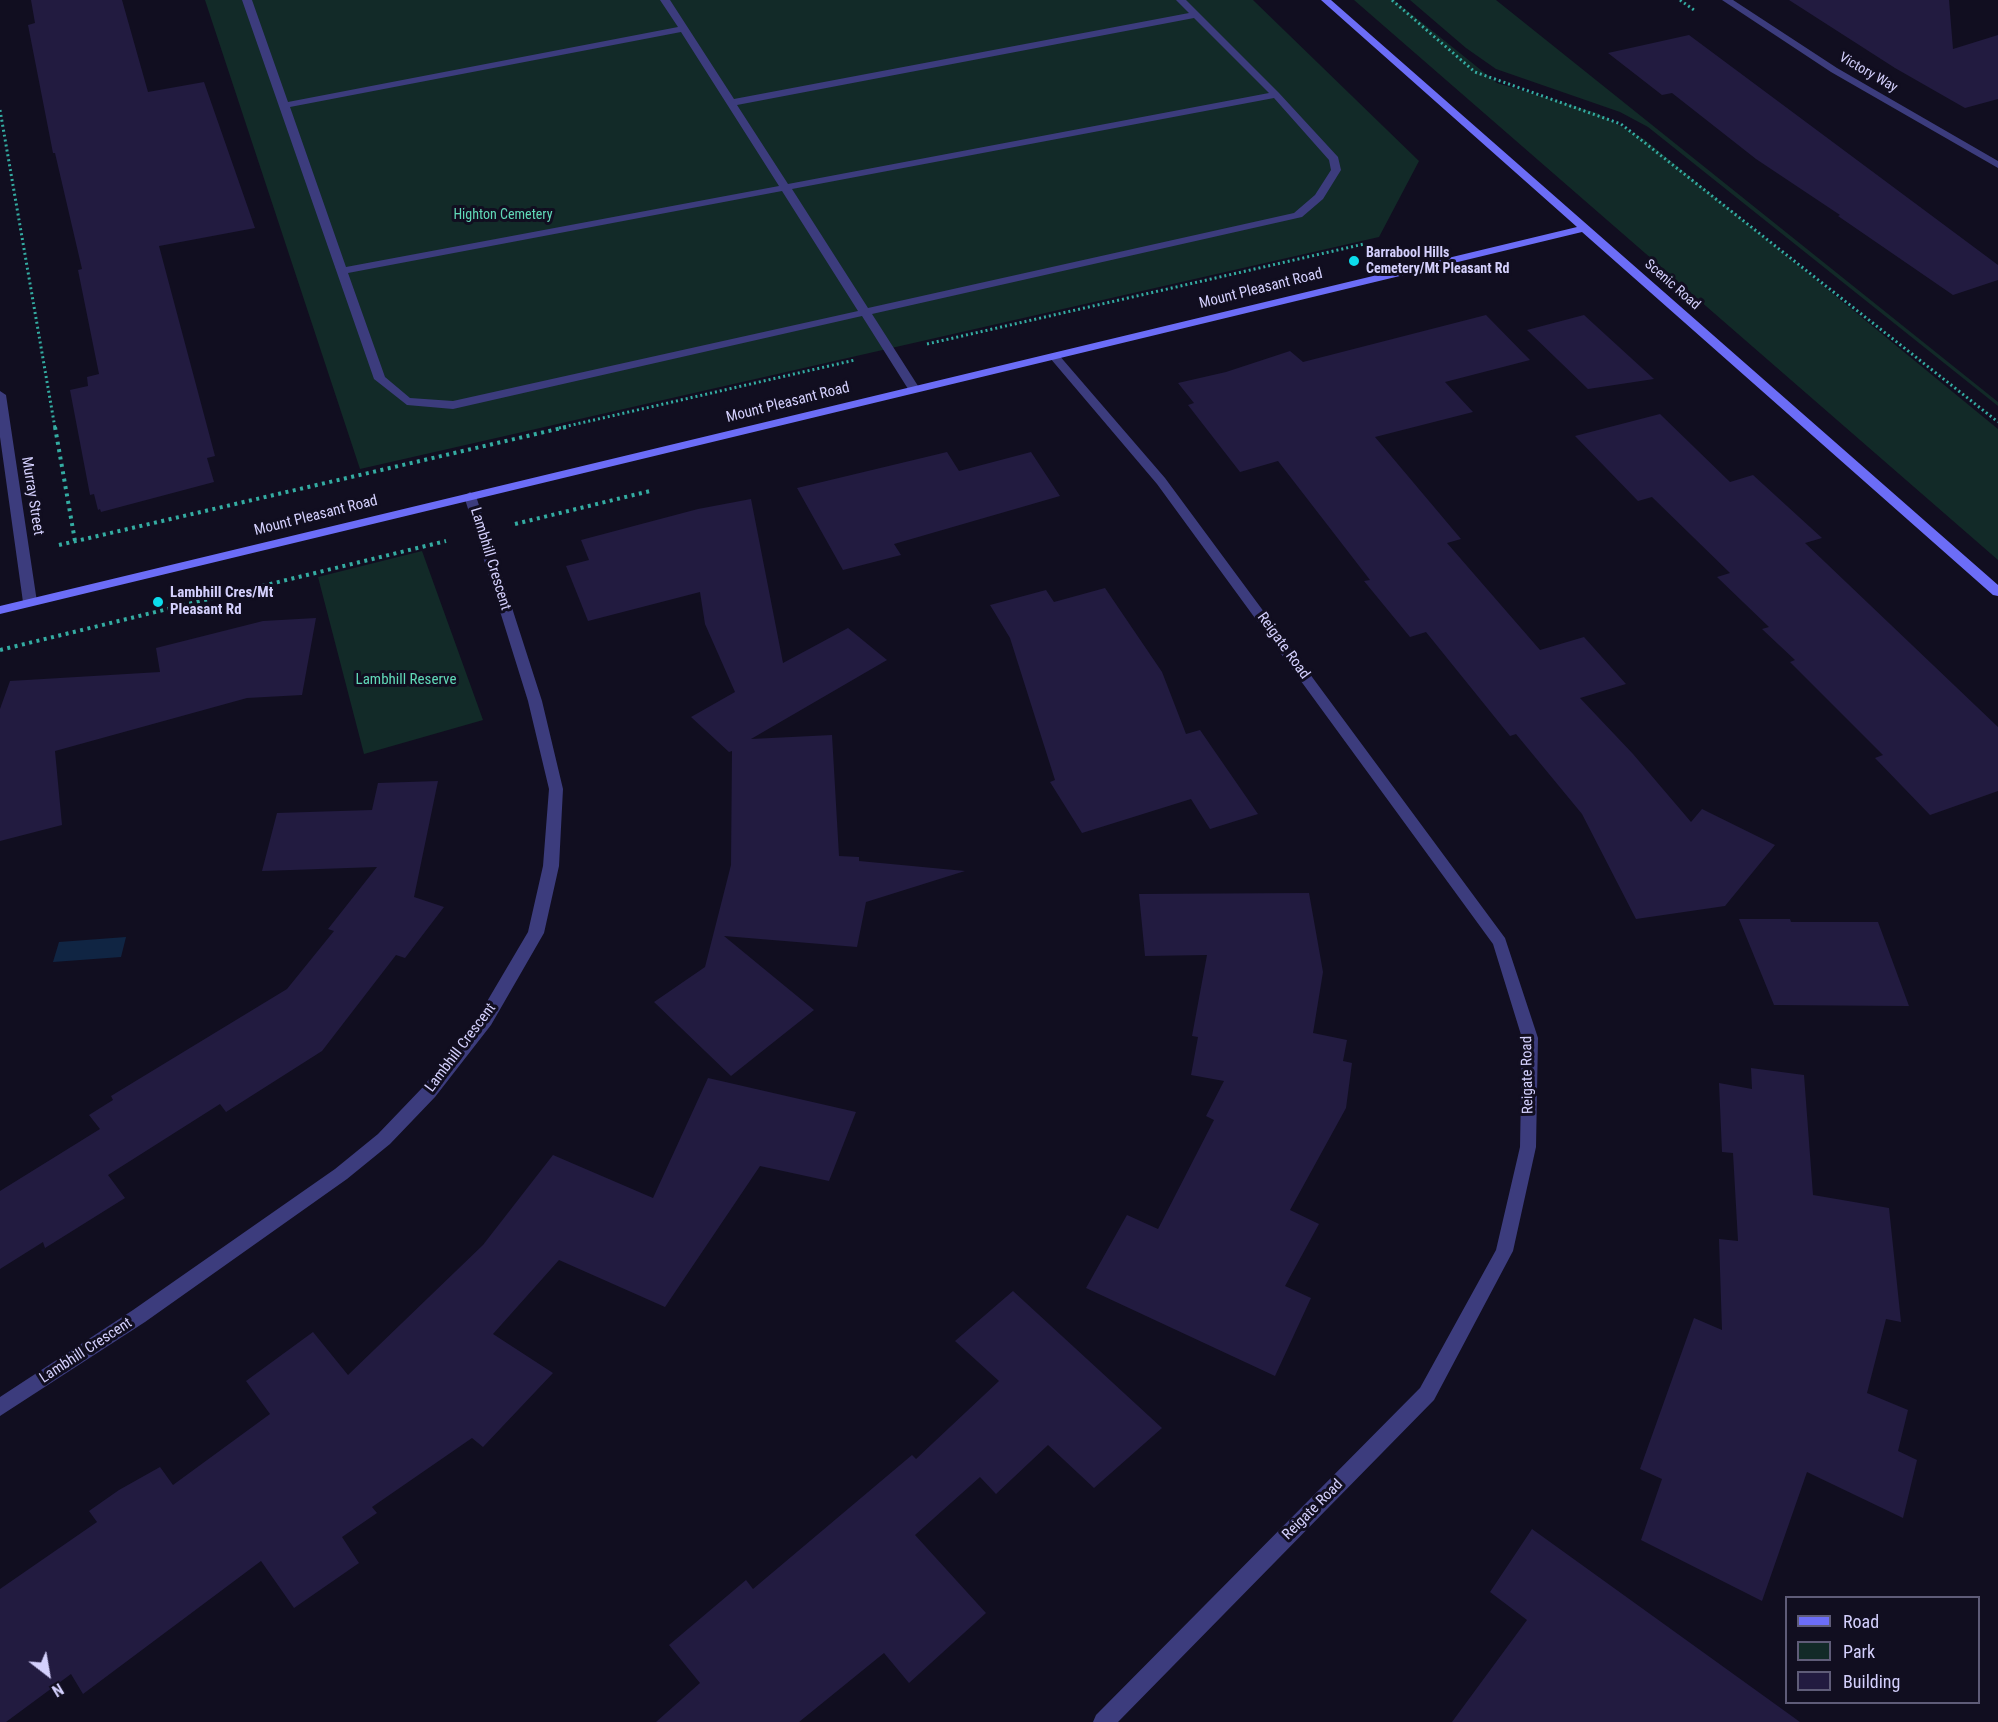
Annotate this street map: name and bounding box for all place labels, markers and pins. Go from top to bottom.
place label: Barrabool Hills Cemetery/Mt Pleasant Rd [1366,245,1509,278]
marker: Barrabool Hills Cemetery/Mt Pleasant Rd [1347,254,1361,268]
place label: Lambhill Cres/Mt Pleasant Rd [170,584,273,619]
marker: Lambhill Cres/Mt Pleasant Rd [151,595,165,609]

